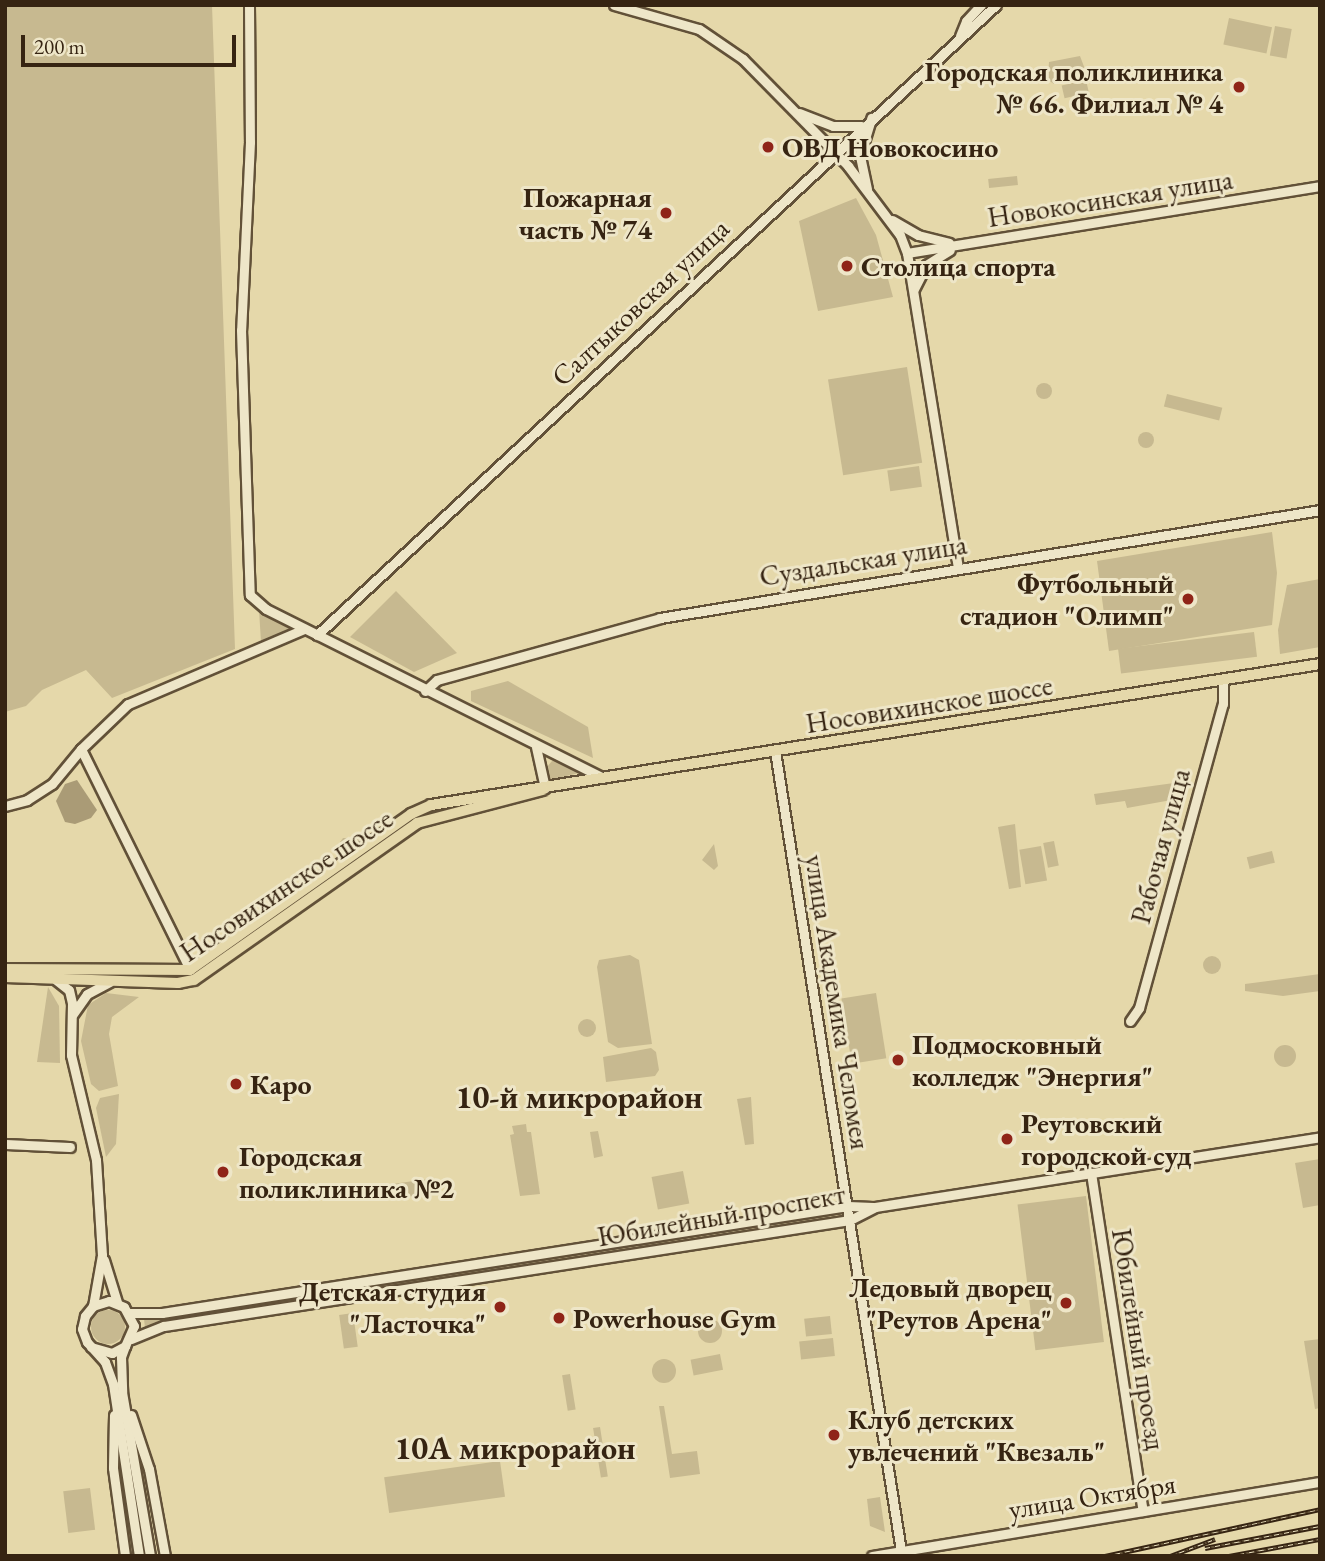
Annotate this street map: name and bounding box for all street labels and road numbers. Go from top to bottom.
street label: Новокосинская улица [985,162,1235,234]
street label: Салтыковская улица [544,211,736,393]
street label: Суздальская улица [757,527,969,593]
street label: Носовихинское шоссе [803,668,1055,740]
street label: Рабочая улица [1123,765,1197,927]
street label: Носовихинское шоссе [173,801,399,969]
street label: улица Академика Челомея [798,852,878,1152]
street label: Юбилейный проспект [594,1177,848,1253]
street label: Юбилейный проезд [1105,1226,1173,1452]
street label: улица Октября [1006,1466,1178,1526]

